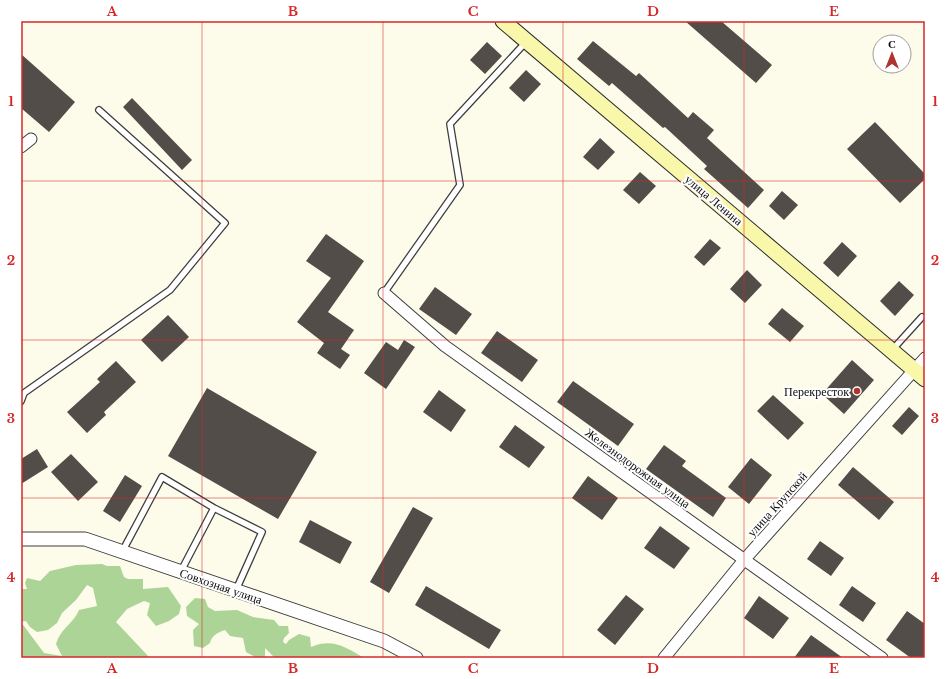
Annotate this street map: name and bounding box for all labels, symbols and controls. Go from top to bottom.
text: A [106,3,118,20]
text: B [288,3,298,20]
text: C [468,3,479,20]
text: D [647,3,659,20]
text: E [829,3,839,20]
north arrow [872,34,912,74]
text: С [888,37,896,51]
text: 1 [8,93,14,110]
text: 1 [932,93,938,110]
street label: улица Ленина [682,171,747,229]
text: 2 [7,252,15,269]
text: 2 [931,252,939,269]
place label: Перекресток [784,384,849,399]
marker: Перекресток [852,386,862,396]
text: 3 [7,410,15,427]
text: 3 [931,410,939,427]
street label: Железнодорожная улица [583,425,694,512]
street label: улица Крупской [744,468,810,540]
street label: Совхозная улица [178,565,265,607]
text: 4 [7,569,16,586]
text: 4 [931,569,940,586]
text: A [106,660,118,677]
text: B [288,660,298,677]
text: C [468,660,479,677]
text: D [647,660,659,677]
text: E [829,660,839,677]

